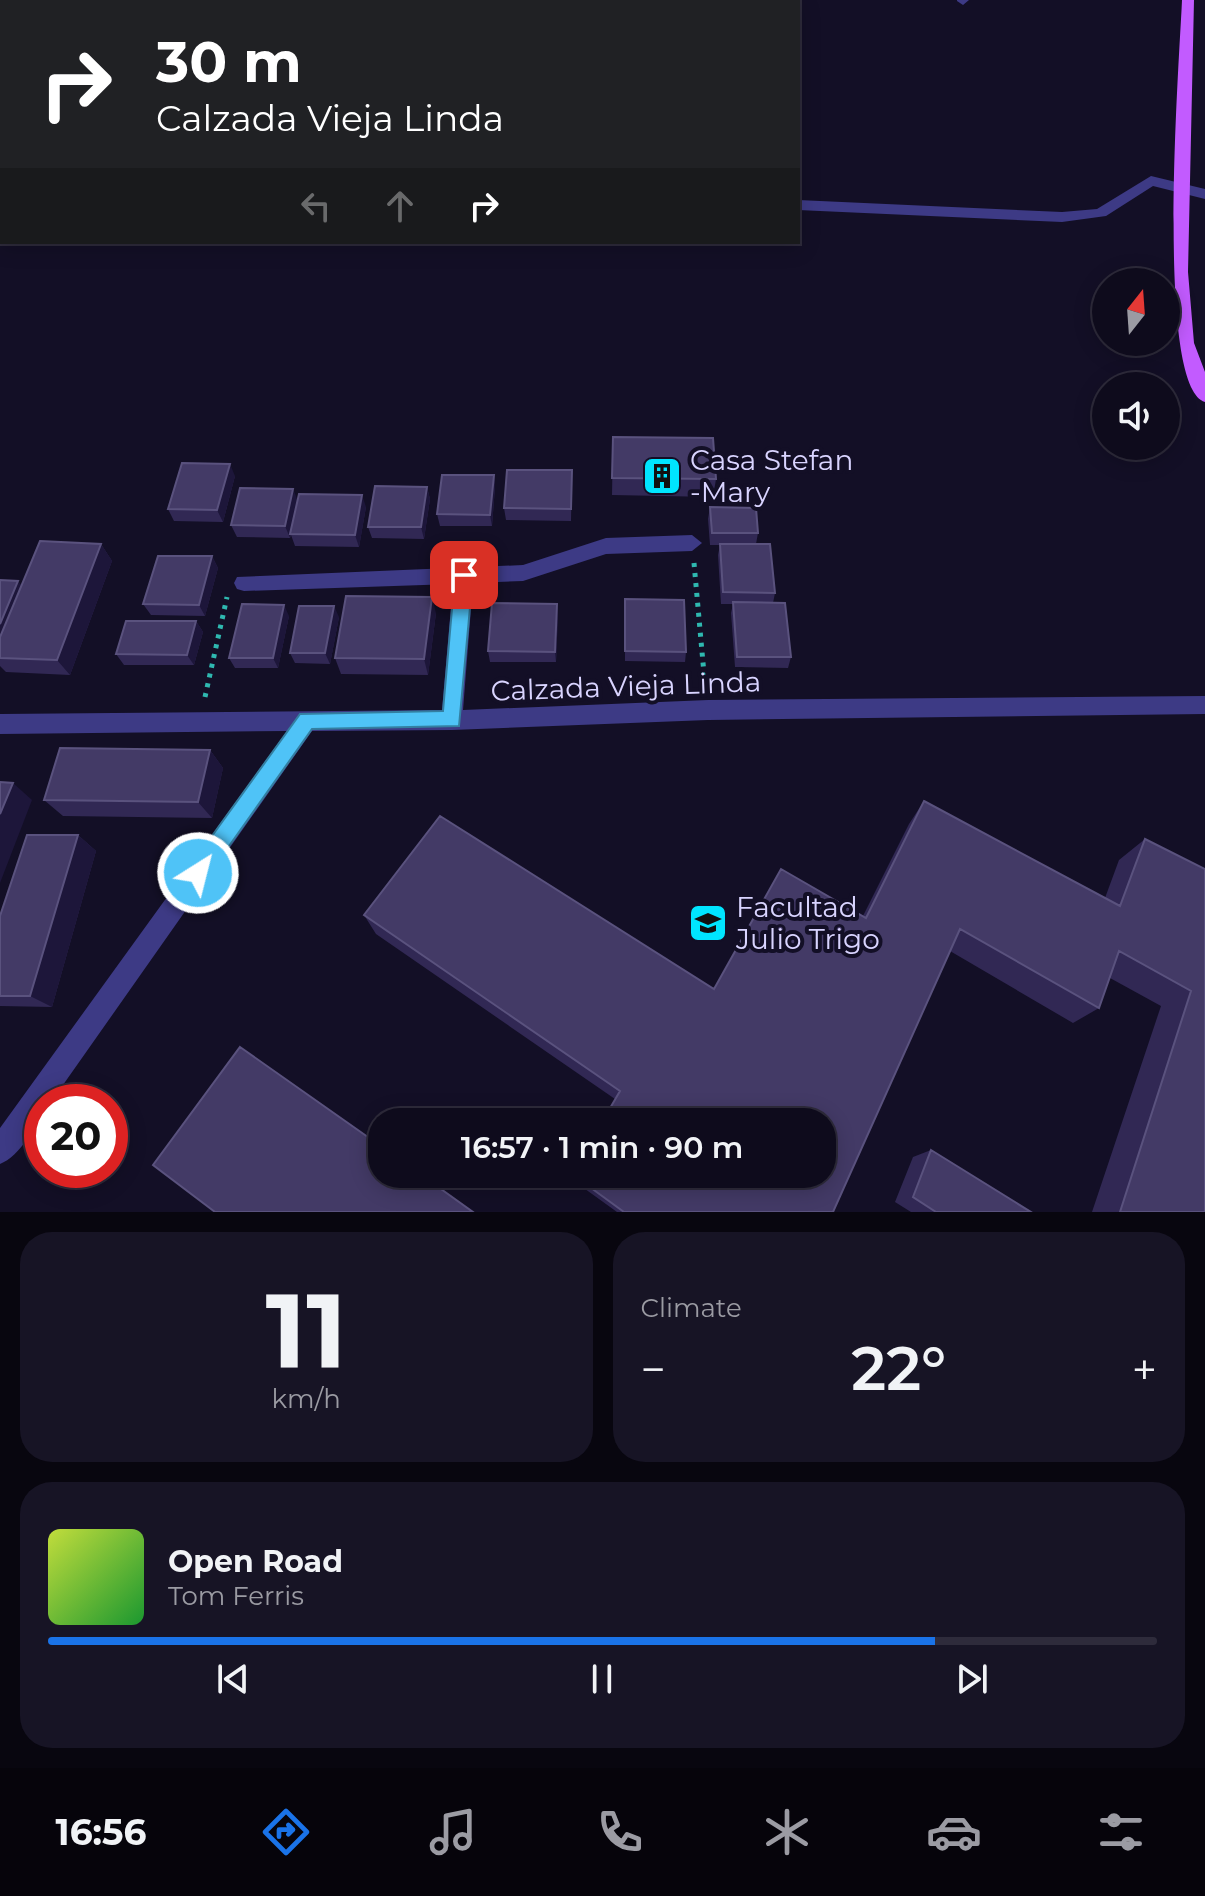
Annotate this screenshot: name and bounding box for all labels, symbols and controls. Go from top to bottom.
text: 30 m [156,28,302,96]
icon: right [24,32,128,136]
text: Calzada Vieja Linda [156,96,504,140]
icon: left [294,184,338,228]
icon: ahead [378,184,422,228]
icon: right [462,184,506,228]
north arrow [1092,268,1180,356]
map controls [1092,268,1180,460]
button: sound [1092,372,1180,460]
place label: Casa Stefan -Mary [690,443,853,509]
building icon: Casa Stefan -Mary [641,455,683,497]
pin [430,541,498,609]
icon: arrive [442,553,486,597]
street label: Calzada Vieja Linda [490,664,762,708]
position arrow [156,831,240,915]
place label: Facultad Julio Trigo [735,890,880,956]
school or university icon: Facultad Julio Trigo [687,902,729,944]
speed limit sign: 20 [24,1084,128,1188]
text: 16:57 · 1 min · 90 m [461,1129,743,1166]
text: 11 [265,1267,347,1394]
text: Climate [641,1292,742,1324]
text: 22° [851,1332,946,1405]
text: − [641,1342,666,1396]
text: + [1132,1342,1157,1396]
text: km/h [272,1383,341,1415]
text: Open Road [168,1543,343,1580]
text: Tom Ferris [168,1580,304,1612]
icon: previous [211,1657,255,1701]
icon: pause [580,1657,624,1701]
icon: next [950,1657,994,1701]
icon: directions [258,1804,314,1860]
icon: music [425,1804,481,1860]
icon: phone [592,1804,648,1860]
icon: climate [759,1804,815,1860]
icon: car [926,1804,982,1860]
icon: filters [1093,1804,1149,1860]
text: 16:56 [56,1810,146,1854]

